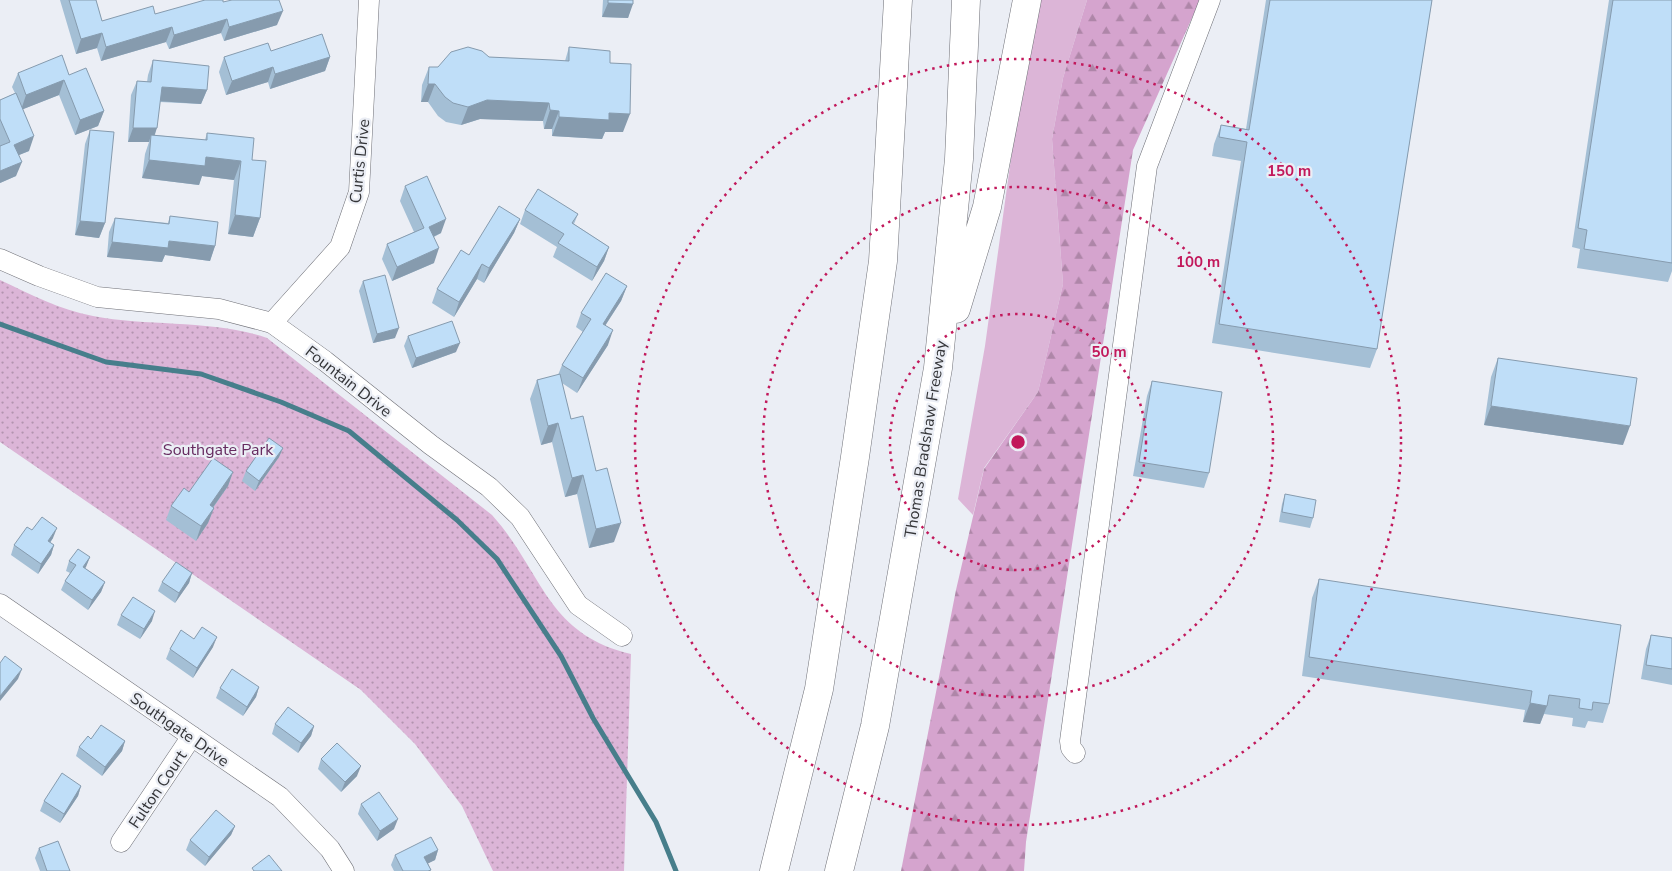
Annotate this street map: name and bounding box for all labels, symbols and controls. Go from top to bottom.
street label: Curtis Drive [345,118,375,204]
text: 150 m [1267,161,1311,181]
text: 100 m [1176,252,1220,272]
street label: Thomas Bradshaw Freeway [900,338,953,539]
street label: Fountain Drive [300,341,396,423]
text: 50 m [1091,342,1127,362]
centre of rings [1009,433,1027,451]
park label: Southgate Park [163,439,274,461]
street label: Southgate Drive [125,687,233,772]
street label: Fulton Court [124,746,192,833]

